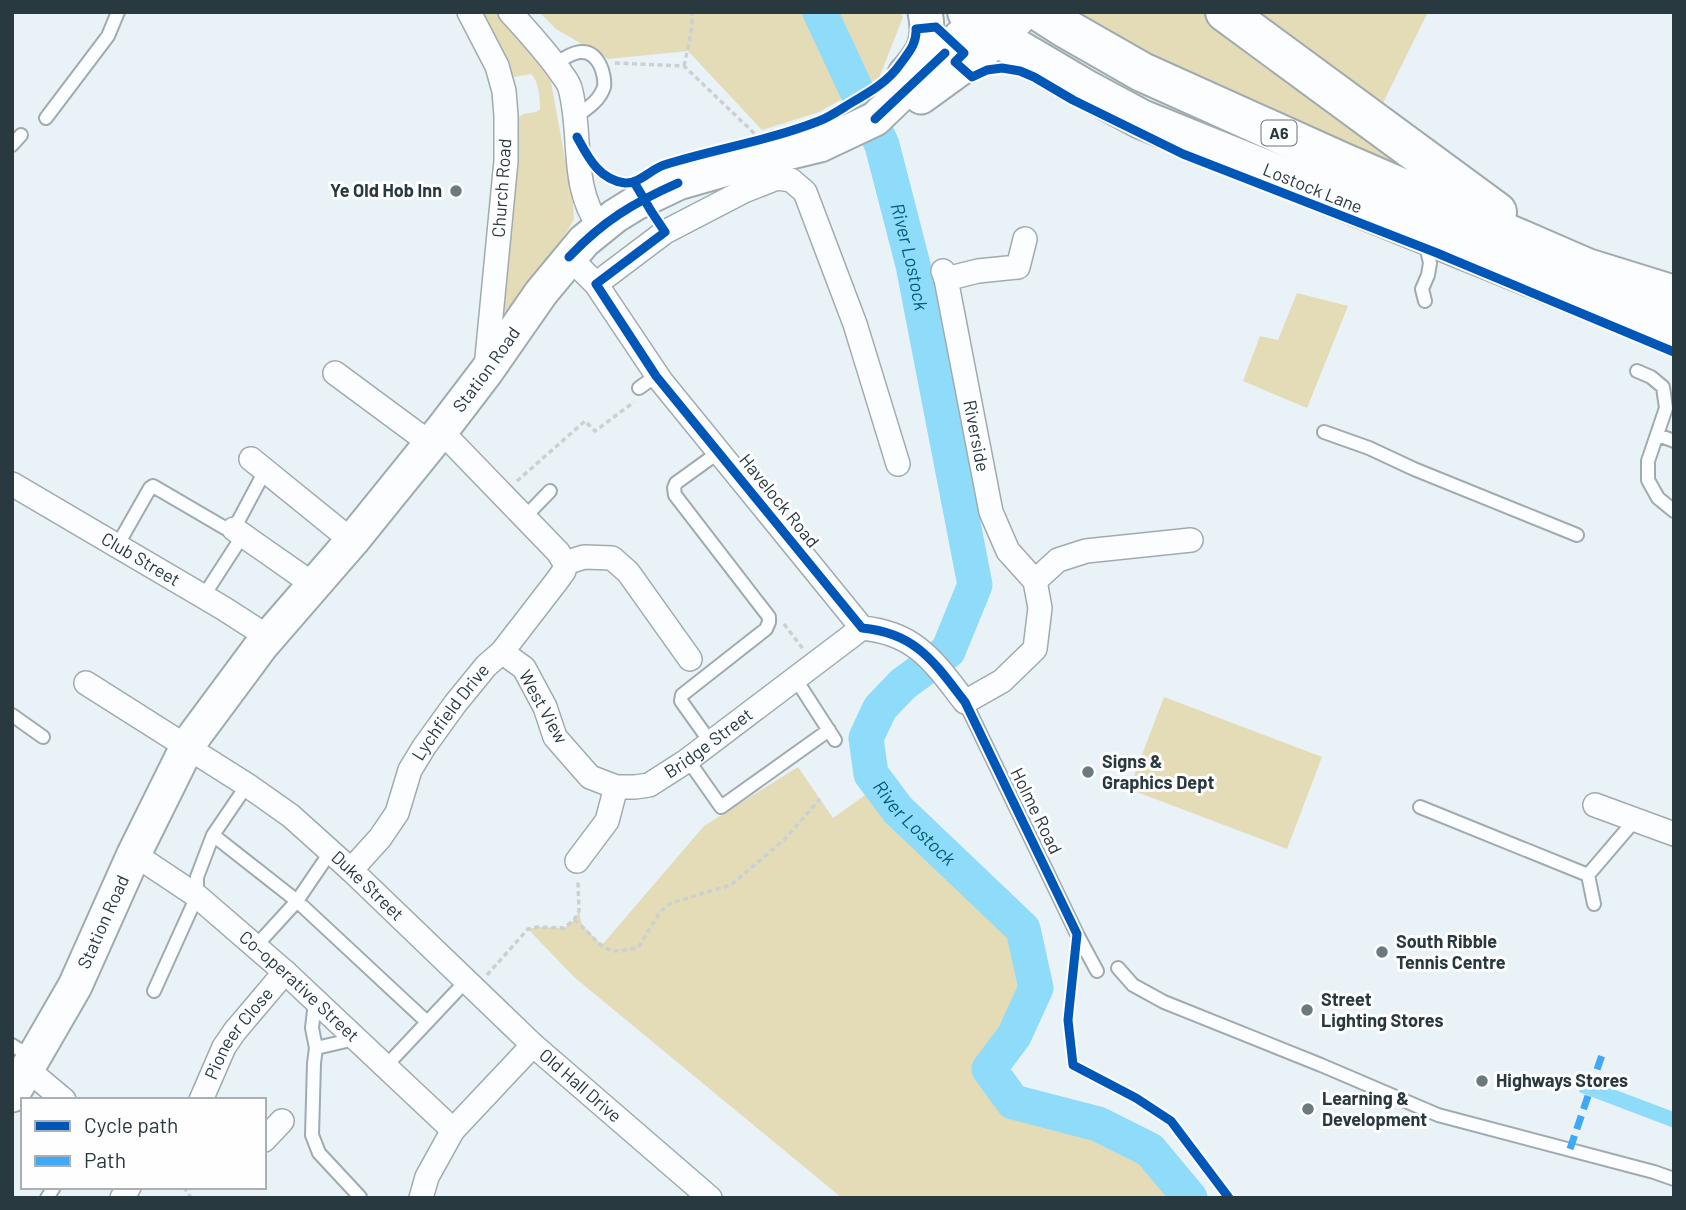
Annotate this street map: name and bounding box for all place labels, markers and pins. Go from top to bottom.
place label: Ye Old Hob Inn [330,179,442,201]
marker: Ye Old Hob Inn [448,183,464,199]
place label: Signs & Graphics Dept [1102,750,1214,793]
marker: Signs & Graphics Dept [1080,764,1096,780]
place label: South Ribble Tennis Centre [1396,930,1506,973]
marker: South Ribble Tennis Centre [1374,944,1390,960]
place label: Street Lighting Stores [1321,988,1443,1031]
marker: Street Lighting Stores [1299,1002,1315,1018]
place label: Highways Stores [1496,1069,1628,1091]
marker: Highways Stores [1474,1073,1490,1089]
place label: Learning & Development [1322,1087,1427,1130]
marker: Learning & Development [1300,1101,1316,1117]

